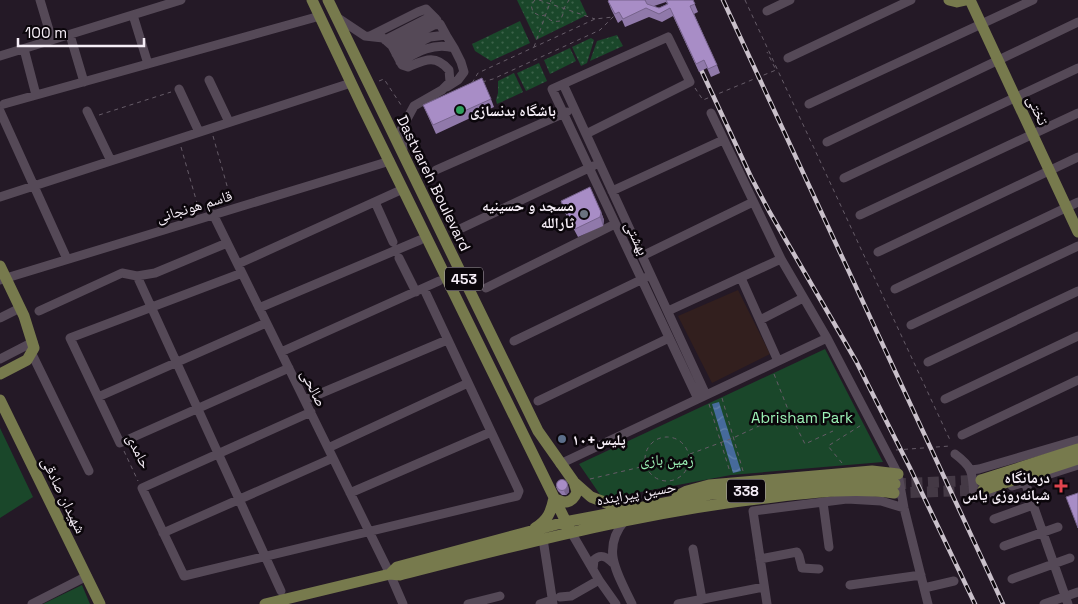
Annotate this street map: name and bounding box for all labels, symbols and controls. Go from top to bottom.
scale bar [18,15,144,47]
text: 100 m [25,23,67,42]
street label: تختی [1022,92,1053,129]
place label: باشگاه بدنسازی [470,101,556,120]
marker: باشگاه بدنسازی [454,104,466,116]
street label: Dastvareh Boulevard [393,112,475,254]
street label: قاسم هونجانی [154,185,235,228]
place label: مسجد و حسینیه ثارالله [482,196,575,232]
marker: مسجد و حسینیه ثارالله [578,208,590,220]
street label: بهشتی [620,218,653,259]
road number: 453 [445,268,483,290]
street label: صالحی [296,366,331,410]
park label: Abrisham Park [751,408,853,427]
street label: حامدی [122,430,156,472]
place label: پلیس+۱۰ [572,430,626,449]
marker: پلیس+۱۰ [556,433,568,445]
park label: زمین بازی [640,450,694,470]
street label: شهیدان صادقی [36,454,91,537]
place label: درمانگاه شبانه‌روزی یاس [962,468,1050,504]
street label: حسین پیراینده [595,477,678,510]
marker: درمانگاه شبانه‌روزی یاس [1054,479,1068,493]
road number: 338 [727,480,765,502]

